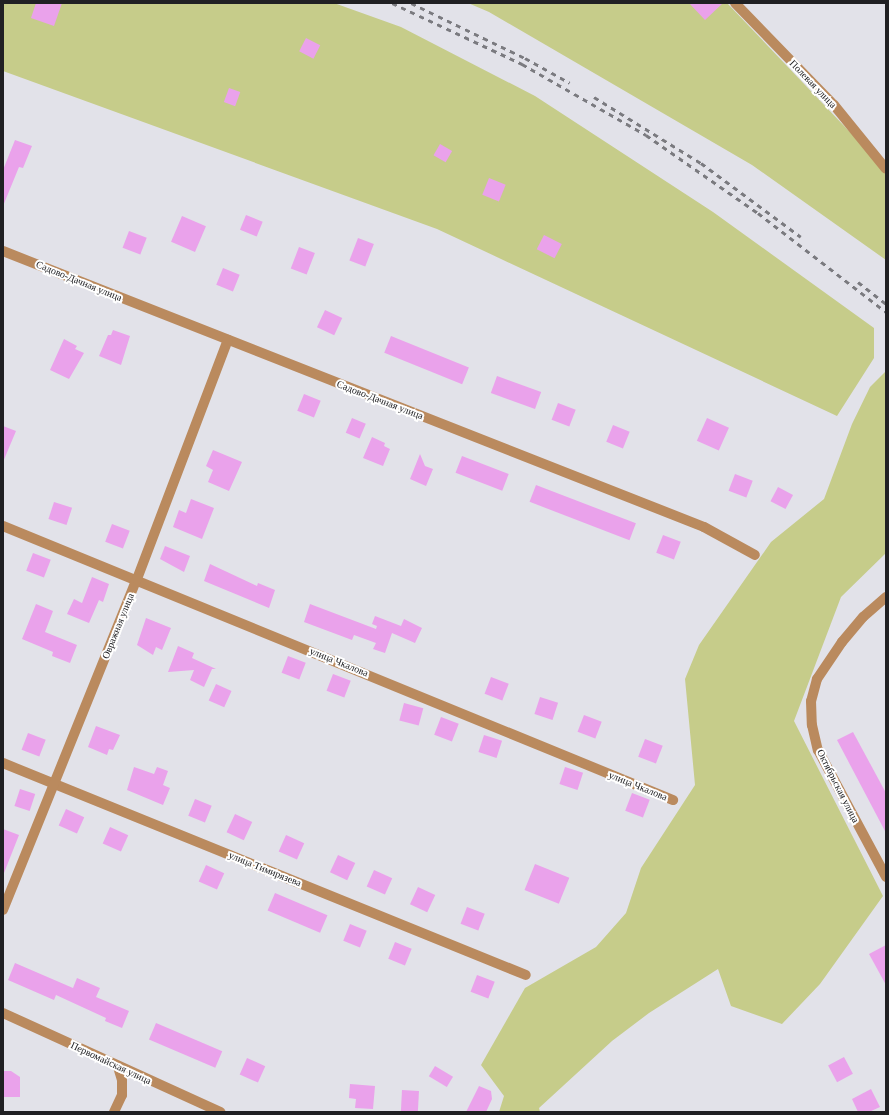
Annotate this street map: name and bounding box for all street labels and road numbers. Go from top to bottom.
street label: Полевая улица [787,57,839,111]
street label: Садово-Дачная улица [34,258,124,304]
street label: Садово-Дачная улица [335,378,425,422]
street label: Овражная улица [99,591,137,661]
street label: улица Чкалова [308,645,370,679]
street label: Октябрьская улица [814,747,862,825]
street label: улица Чкалова [607,769,669,803]
street label: улица Тимирязева [227,849,303,889]
street label: Первомайская улица [69,1039,153,1087]

